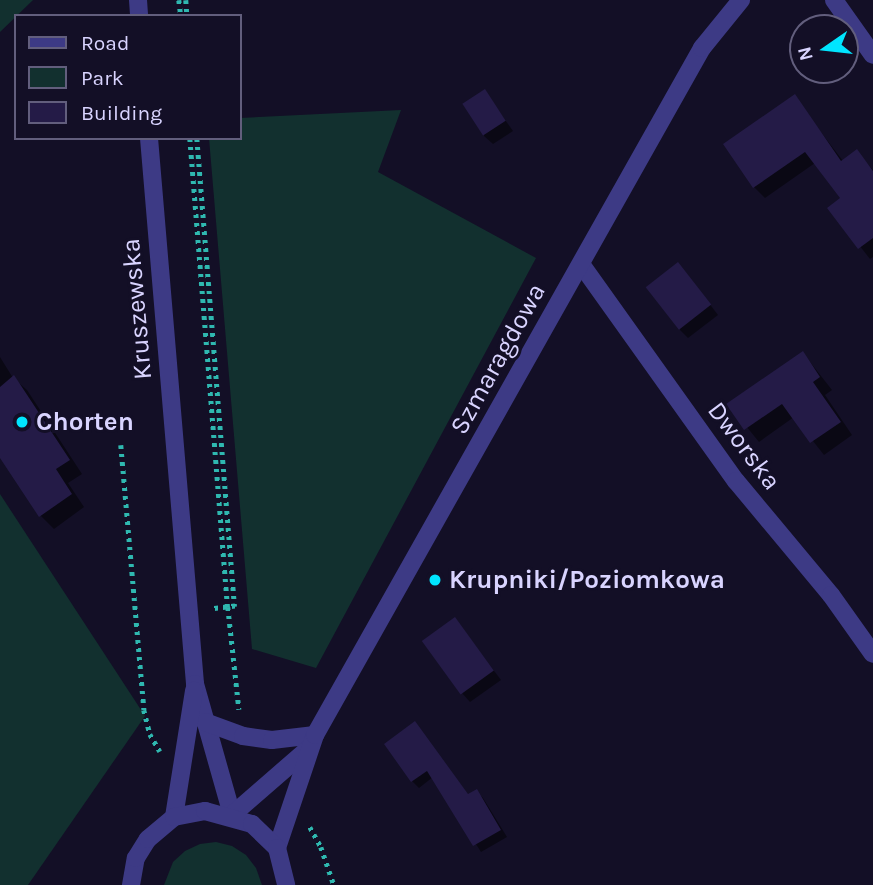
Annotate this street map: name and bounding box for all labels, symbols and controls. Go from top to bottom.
legend [14,14,242,140]
north arrow [789,14,859,84]
text: Road [81,31,129,55]
text: N [793,44,818,63]
text: Park [81,66,124,90]
text: Building [81,101,162,125]
street label: Kruszewska [115,237,159,381]
street label: Szmaragdowa [444,278,552,440]
street label: Dworska [701,396,787,496]
place label: Chorten [36,406,134,438]
marker: Chorten [14,414,30,430]
place label: Krupniki/Poziomkowa [449,564,725,596]
marker: Krupniki/Poziomkowa [427,572,443,588]

